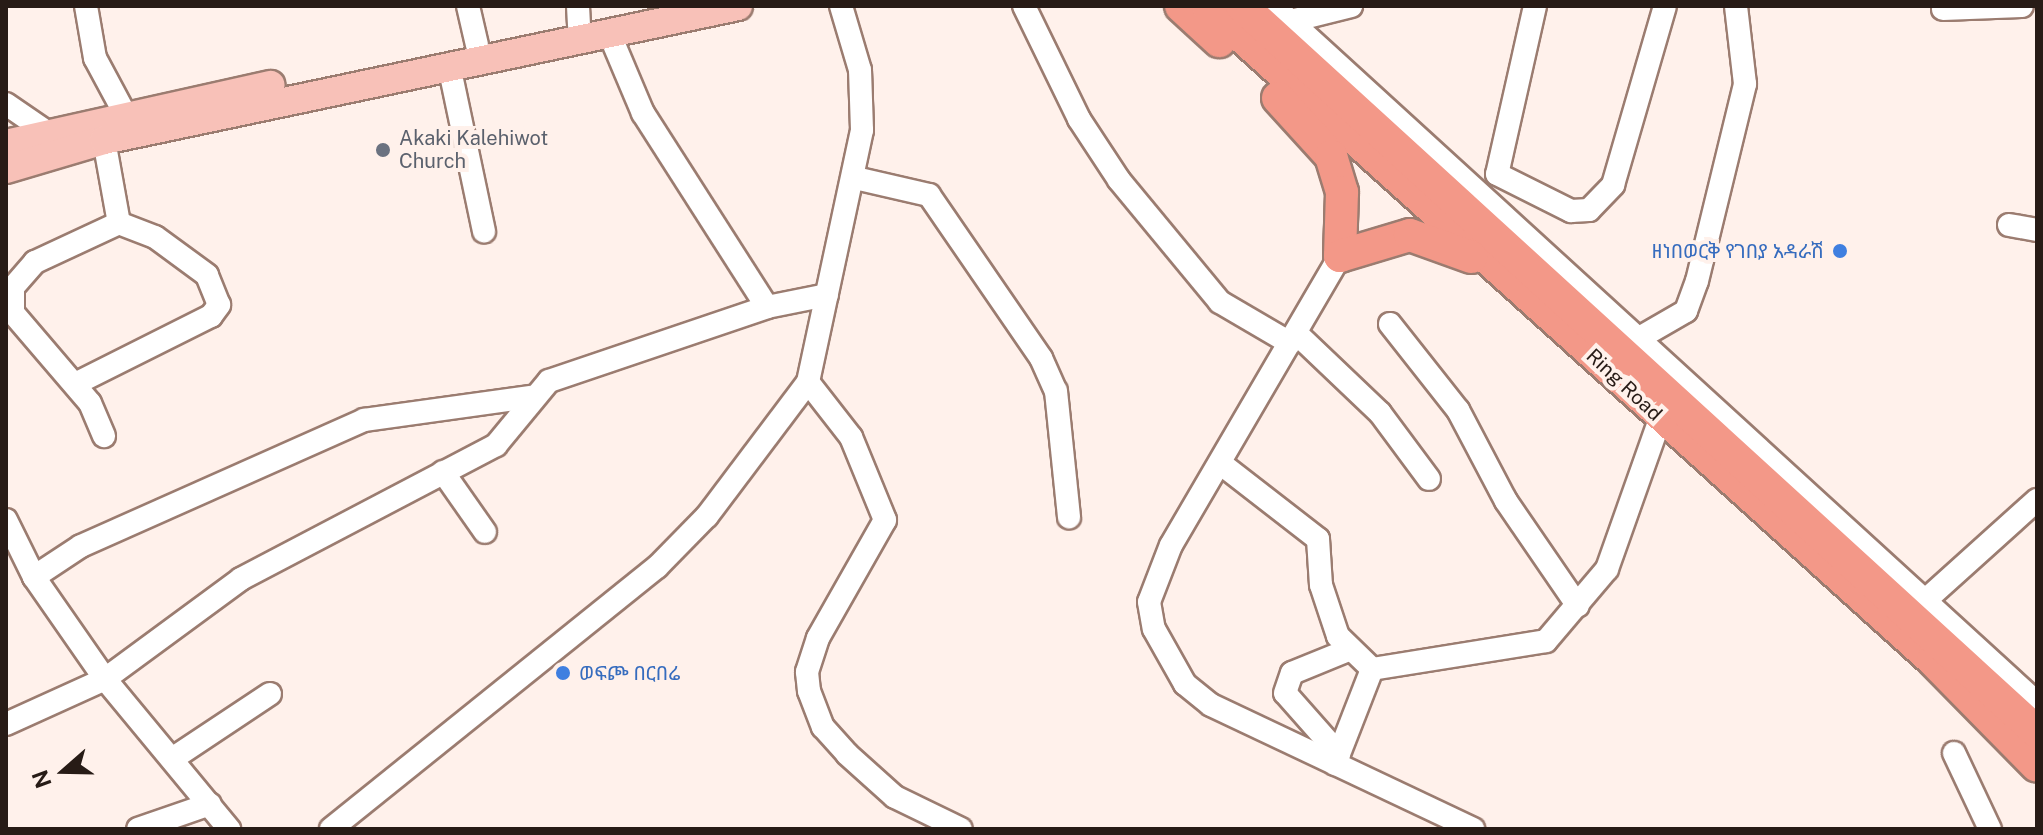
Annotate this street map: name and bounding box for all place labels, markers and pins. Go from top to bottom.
place label: Akaki Kalehiwot Church [399,126,548,173]
marker: Akaki Kalehiwot Church [374,141,392,159]
place label: ዘነበወርቅ የገበያ አዳራሽ [1651,239,1824,263]
marker: ዘነበወርቅ የገበያ አዳራሽ [1831,242,1849,260]
place label: ወፍጮ በርበሬ [579,661,680,685]
marker: ወፍጮ በርበሬ [554,664,572,682]

